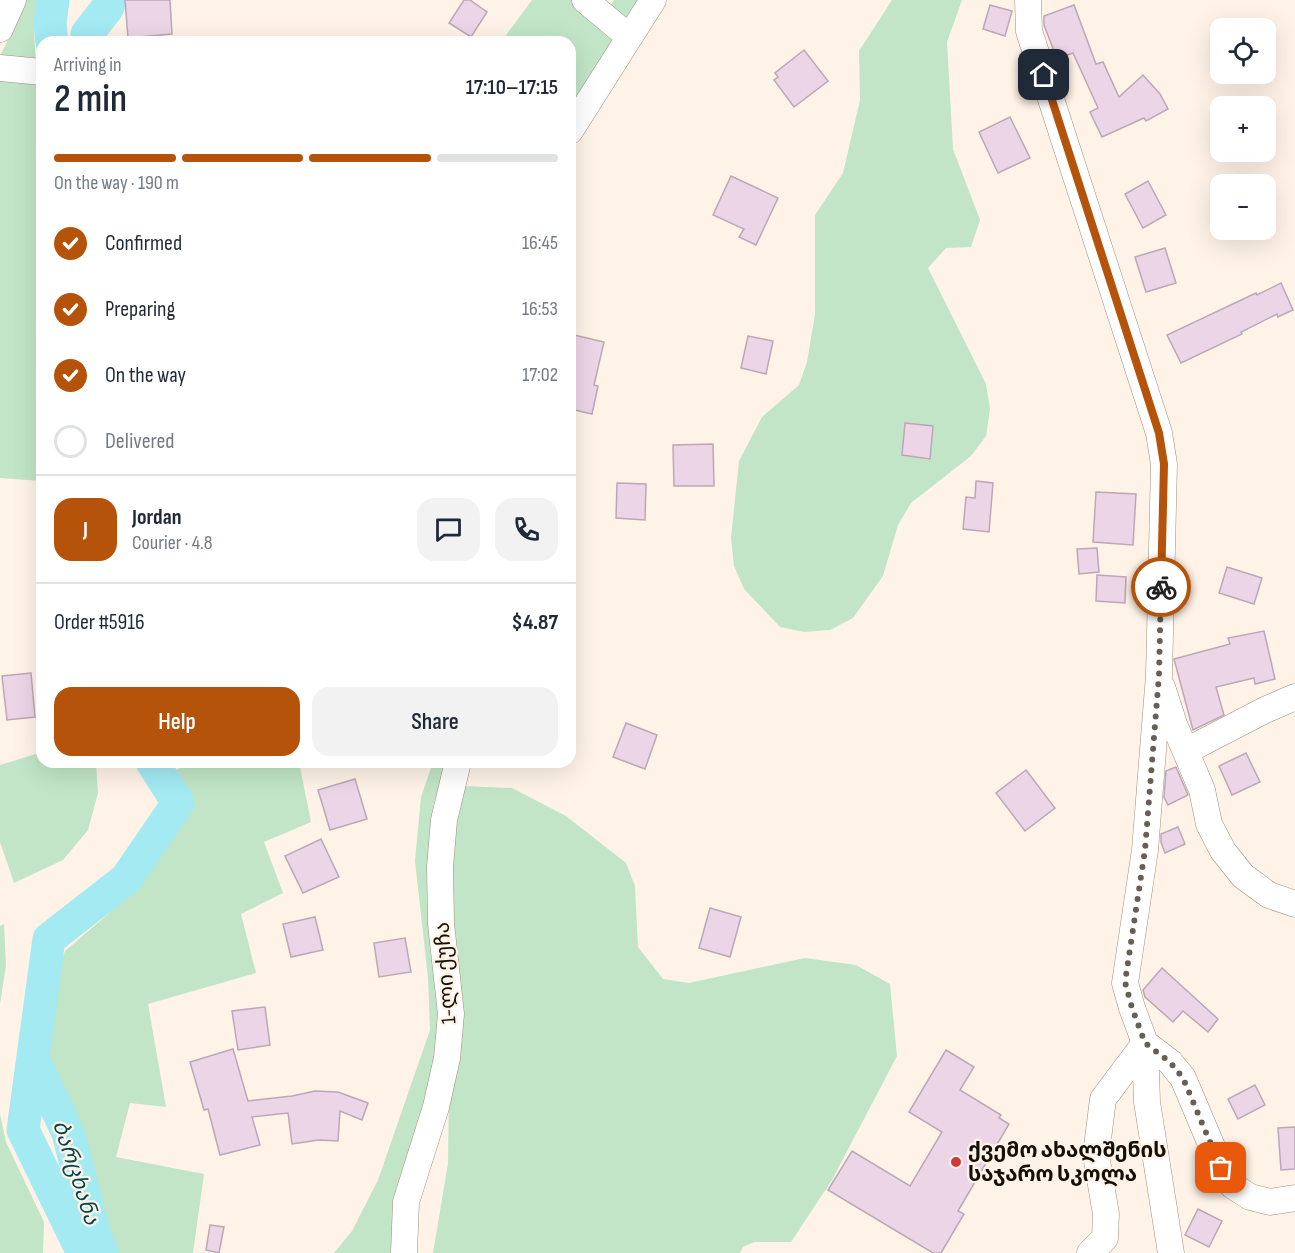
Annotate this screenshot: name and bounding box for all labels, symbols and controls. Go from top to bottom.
map controls [1210,18,1276,240]
button: locate [1210,18,1276,84]
pin [1018,49,1069,100]
text: Arriving in [54,53,122,77]
icon: home [1027,58,1060,91]
text: 17:10–17:15 [466,74,558,101]
text: 2 min [54,76,127,123]
button: + [1210,96,1276,162]
text: On the way · 190 m [54,171,179,195]
button: − [1210,174,1276,240]
icon: check [54,227,87,260]
text: Confirmed [105,230,182,257]
text: 16:45 [522,231,558,255]
icon: check [54,293,87,326]
text: Preparing [105,296,175,323]
text: 16:53 [522,297,558,321]
icon: check [54,359,87,392]
text: On the way [105,362,186,389]
text: 17:02 [522,363,558,387]
text: Delivered [105,428,174,455]
button: chat [417,498,480,561]
button: phone [495,498,558,561]
text: Jordan [132,504,181,531]
text: J [83,516,88,543]
text: Courier · 4.8 [132,531,213,555]
courier [1131,557,1191,617]
icon: bike [1145,571,1178,604]
text: Order #5916 [54,609,145,636]
text: $4.87 [512,609,558,636]
button: Help [54,687,300,756]
button: Share [312,687,558,756]
street label: 1-ლი ქუჩა [429,921,462,1025]
water label: ბარცხანა [46,1117,105,1229]
place label: ქვემო ახალშენის საჯარო სკოლა [968,1138,1166,1187]
pin [1195,1142,1246,1193]
icon: bag [1204,1151,1237,1184]
marker: ქვემო ახალშენის საჯარო სკოლა [949,1155,963,1169]

